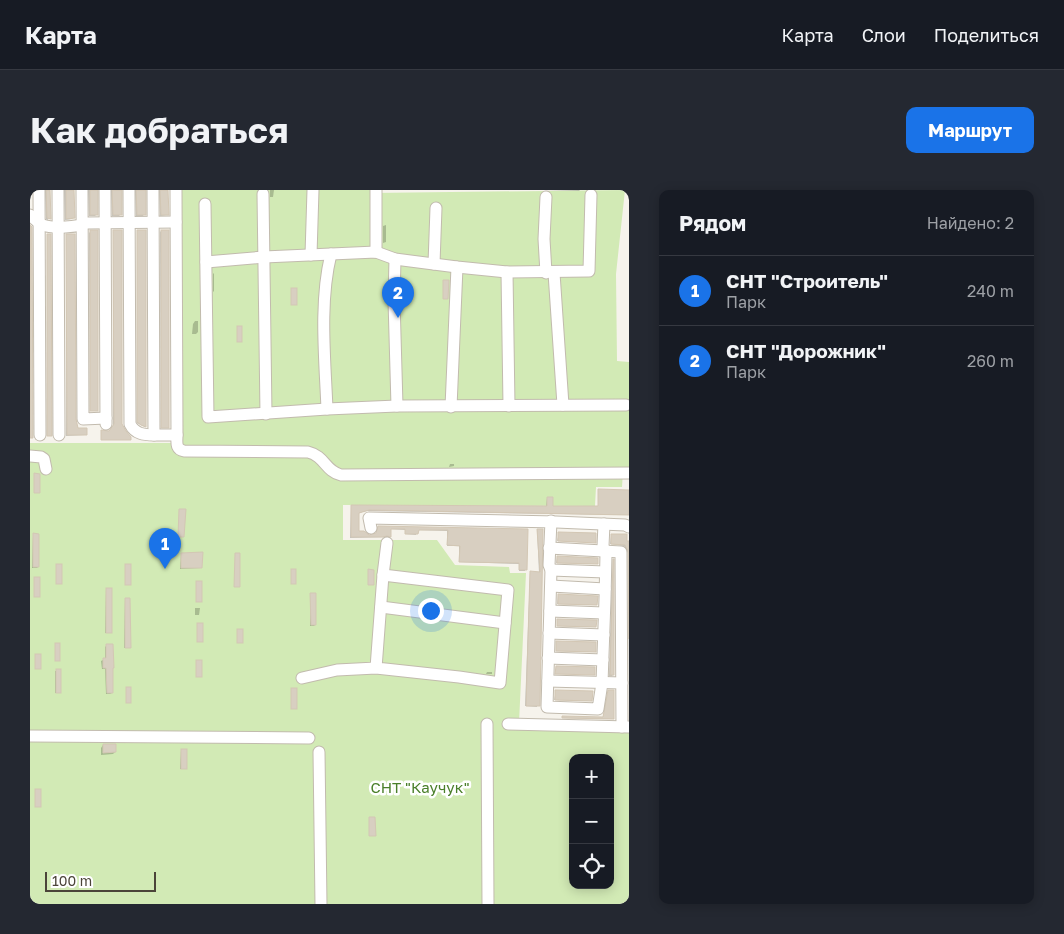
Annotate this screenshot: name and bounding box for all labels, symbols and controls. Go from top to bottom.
text: Карта [25,20,97,49]
text: Карта [782,24,834,46]
text: Слои [862,24,906,46]
text: Поделиться [934,24,1039,46]
button: Маршрут [906,107,1034,153]
text: Как добраться [30,109,288,151]
text: Рядом [679,210,746,236]
text: Найдено: 2 [927,213,1014,233]
text: СНТ "Строитель" [726,269,888,292]
pin: 2 [382,277,414,318]
text: 1 [691,281,699,301]
text: 240 m [967,281,1014,301]
text: Парк [726,292,766,312]
text: СНТ "Дорожник" [726,339,886,362]
text: 2 [690,351,700,371]
text: 260 m [967,351,1014,371]
text: Парк [726,362,766,382]
pin: 1 [149,528,181,569]
your location [418,598,444,624]
map controls [569,754,614,889]
button: + [569,754,614,799]
park label: СНТ "Каучук" [370,778,470,796]
button: − [569,799,614,844]
button: locate [569,844,614,889]
scale bar [45,869,156,892]
text: 100 m [52,872,92,889]

